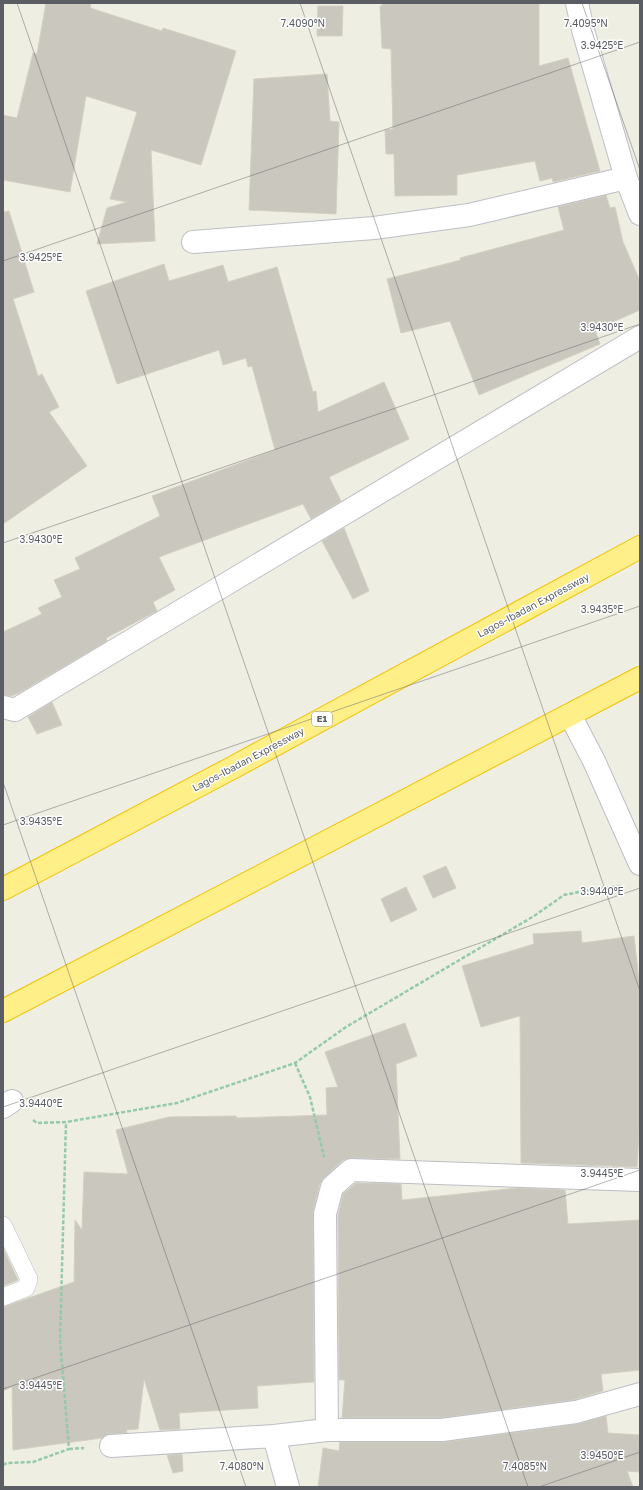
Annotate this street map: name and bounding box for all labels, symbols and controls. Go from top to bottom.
text: 7.4090°N [281,17,325,29]
text: 7.4095°N [564,17,608,29]
text: 3.9425°E [581,39,623,51]
text: 3.9425°E [20,251,62,263]
text: 3.9430°E [580,321,624,333]
text: 3.9430°E [19,533,63,545]
street label: Lagos-Ibadan Expressway [475,570,591,640]
text: 3.9435°E [581,603,623,615]
road number: E1 [312,712,332,726]
street label: Lagos-Ibadan Expressway [190,724,306,794]
text: 3.9435°E [20,815,62,827]
text: 3.9440°E [580,885,624,897]
text: 3.9440°E [19,1097,63,1109]
text: 3.9445°E [581,1167,623,1179]
text: 3.9445°E [20,1379,62,1391]
text: 3.9450°E [581,1449,624,1461]
text: 7.4080°N [220,1460,264,1472]
text: 7.4085°N [503,1460,547,1472]

